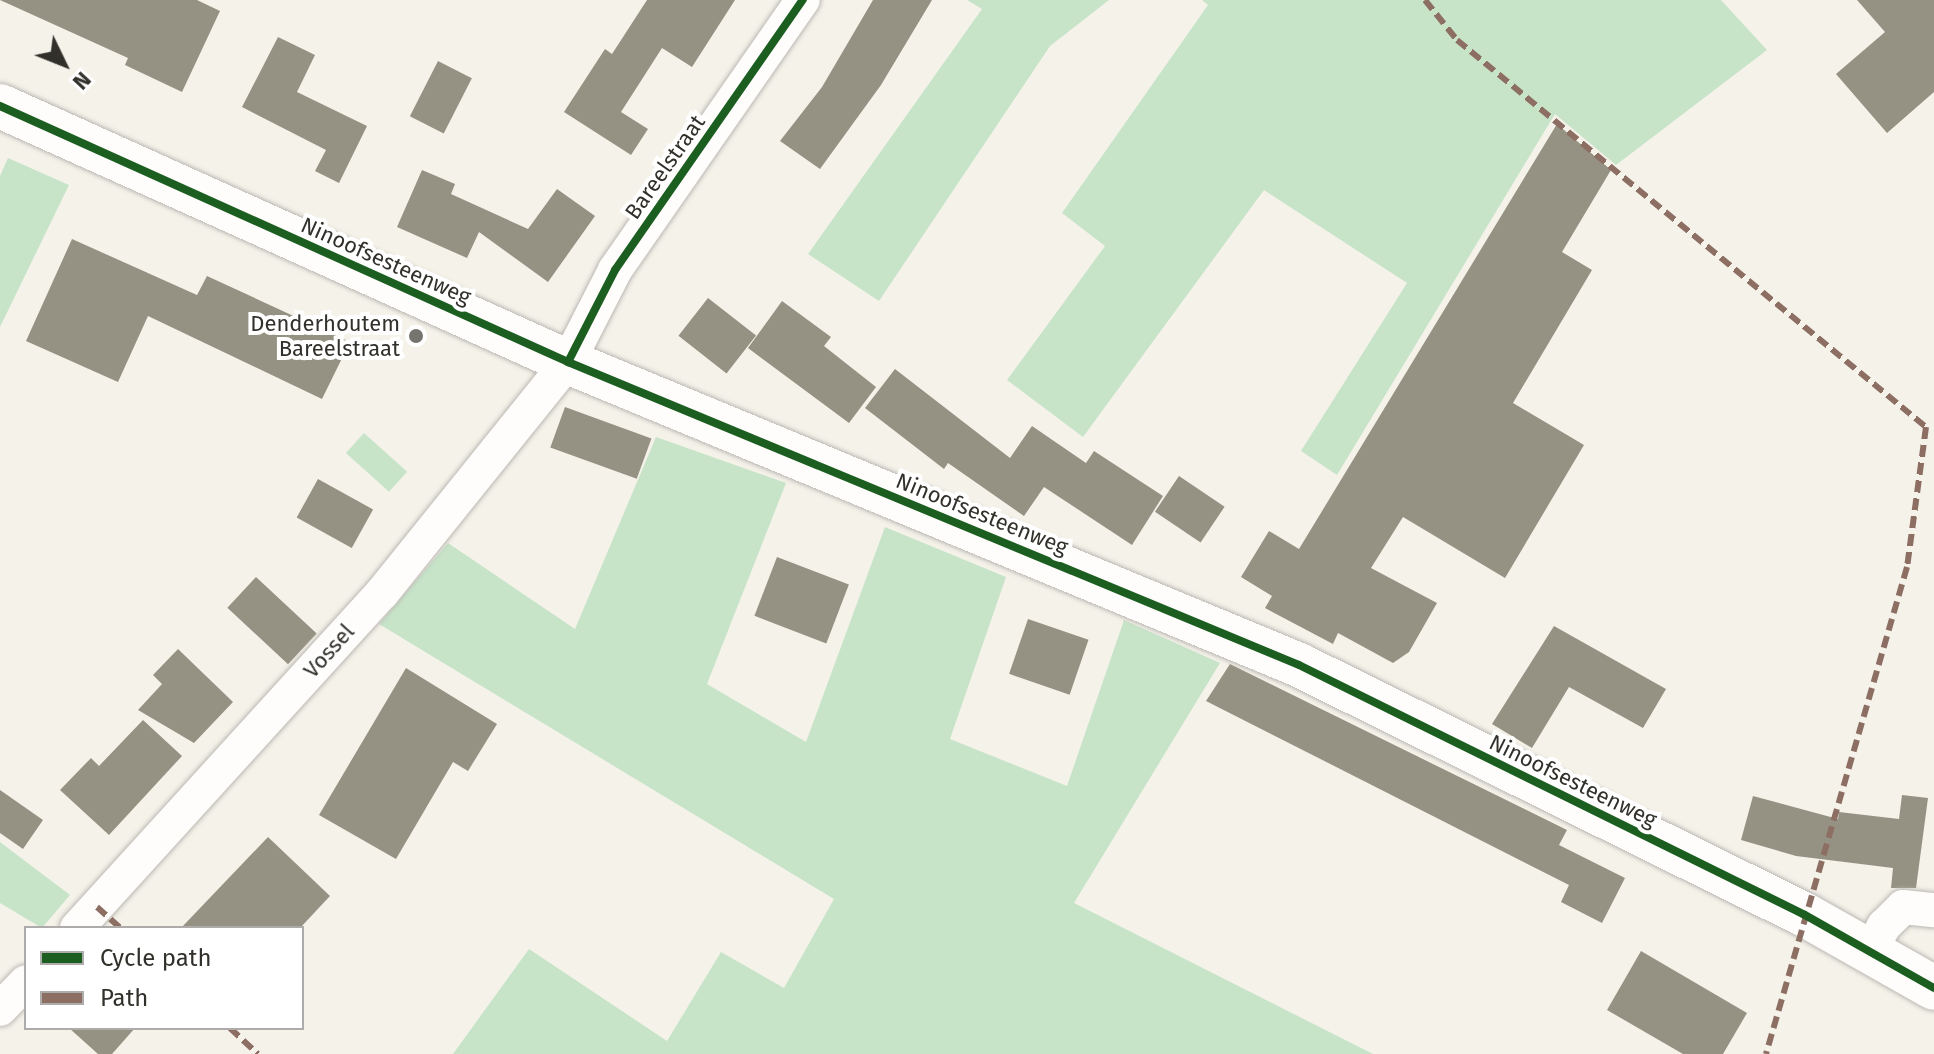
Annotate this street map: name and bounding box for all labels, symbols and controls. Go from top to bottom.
north arrow [24,24,104,104]
text: N [67,66,97,95]
street label: Bareelstraat [619,110,711,224]
street label: Ninoofsesteenweg [297,212,475,310]
place label: Denderhoutem Bareelstraat [250,310,400,362]
marker: Denderhoutem Bareelstraat [407,327,425,345]
street label: Ninoofsesteenweg [892,467,1072,561]
street label: Vossel [298,619,360,683]
street label: Ninoofsesteenweg [1485,729,1661,833]
legend [24,926,304,1030]
text: Cycle path [100,944,212,972]
text: Path [100,984,148,1012]

